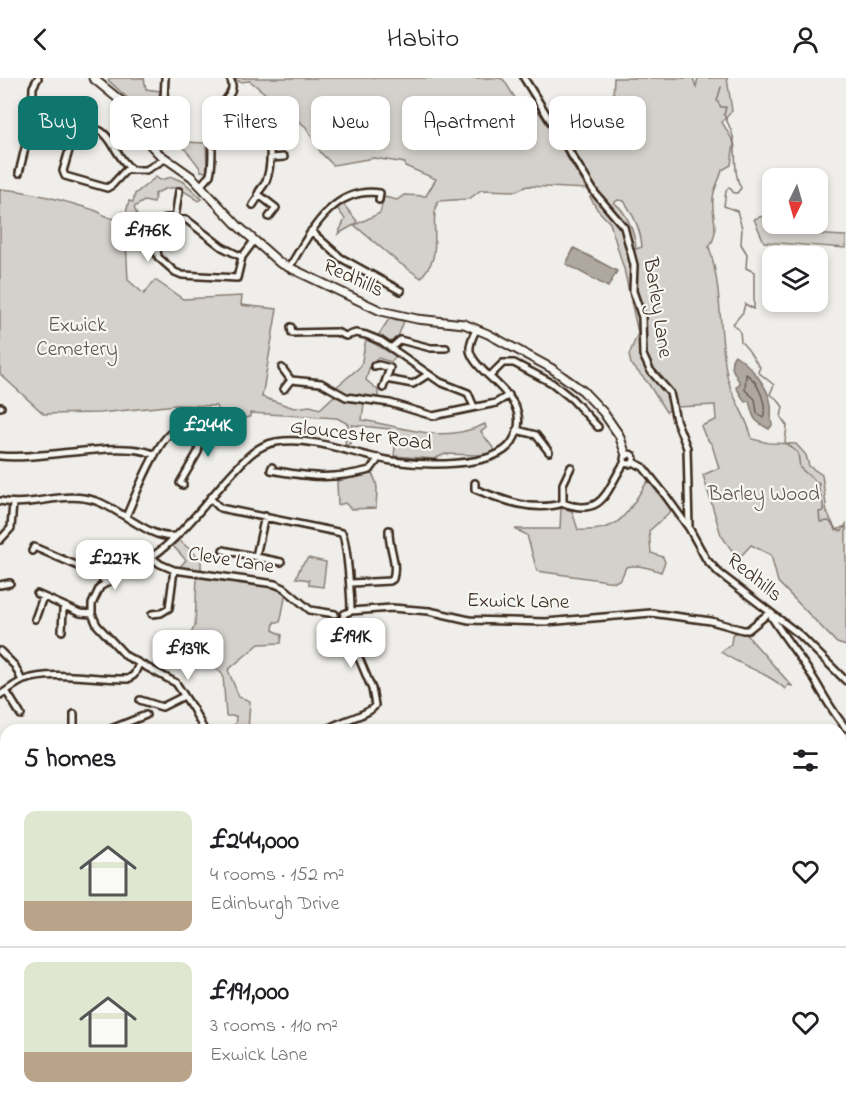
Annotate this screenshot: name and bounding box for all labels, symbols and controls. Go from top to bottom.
text: Habito [387,20,459,59]
icon: back [24,23,57,56]
icon: person [789,23,822,56]
chip: Buy [18,96,98,150]
chip: Rent [110,96,190,150]
chip: Filters [202,96,299,150]
chip: New [311,96,390,150]
chip: Apartment [402,96,537,150]
chip: House [549,96,646,150]
north arrow [762,168,828,234]
map controls [762,168,828,312]
pin: £176K [106,212,190,263]
text: £176K [125,217,171,246]
button: layers [762,246,828,312]
street label: Redhills [318,252,388,306]
street label: Barley Lane [632,255,680,361]
park label: Exwick Cemetery [36,311,118,367]
pin: £244K [166,407,250,458]
text: £244K [184,412,232,441]
street label: Gloucester Road [288,412,434,460]
park label: Barley Wood [707,480,820,512]
street label: Cleve Lane [186,539,277,583]
pin: £227K [73,540,157,591]
text: £227K [90,545,140,574]
street label: Redhills [720,546,788,610]
street label: Exwick Lane [467,586,570,618]
pin: £191K [309,618,393,669]
text: £191K [330,623,372,652]
pin: £139K [146,630,230,681]
text: £139K [167,635,209,664]
text: 5 homes [24,741,116,779]
icon: filters [789,744,822,777]
text: £244,000 [210,823,299,861]
icon: home [72,835,144,907]
icon: heart [789,855,822,888]
text: 4 rooms · 152 m² [210,861,344,890]
text: Edinburgh Drive [210,890,339,919]
text: £191,000 [210,974,289,1012]
icon: home [72,986,144,1058]
icon: heart [789,1006,822,1039]
text: 3 rooms · 110 m² [210,1012,338,1041]
text: Exwick Lane [210,1041,307,1070]

